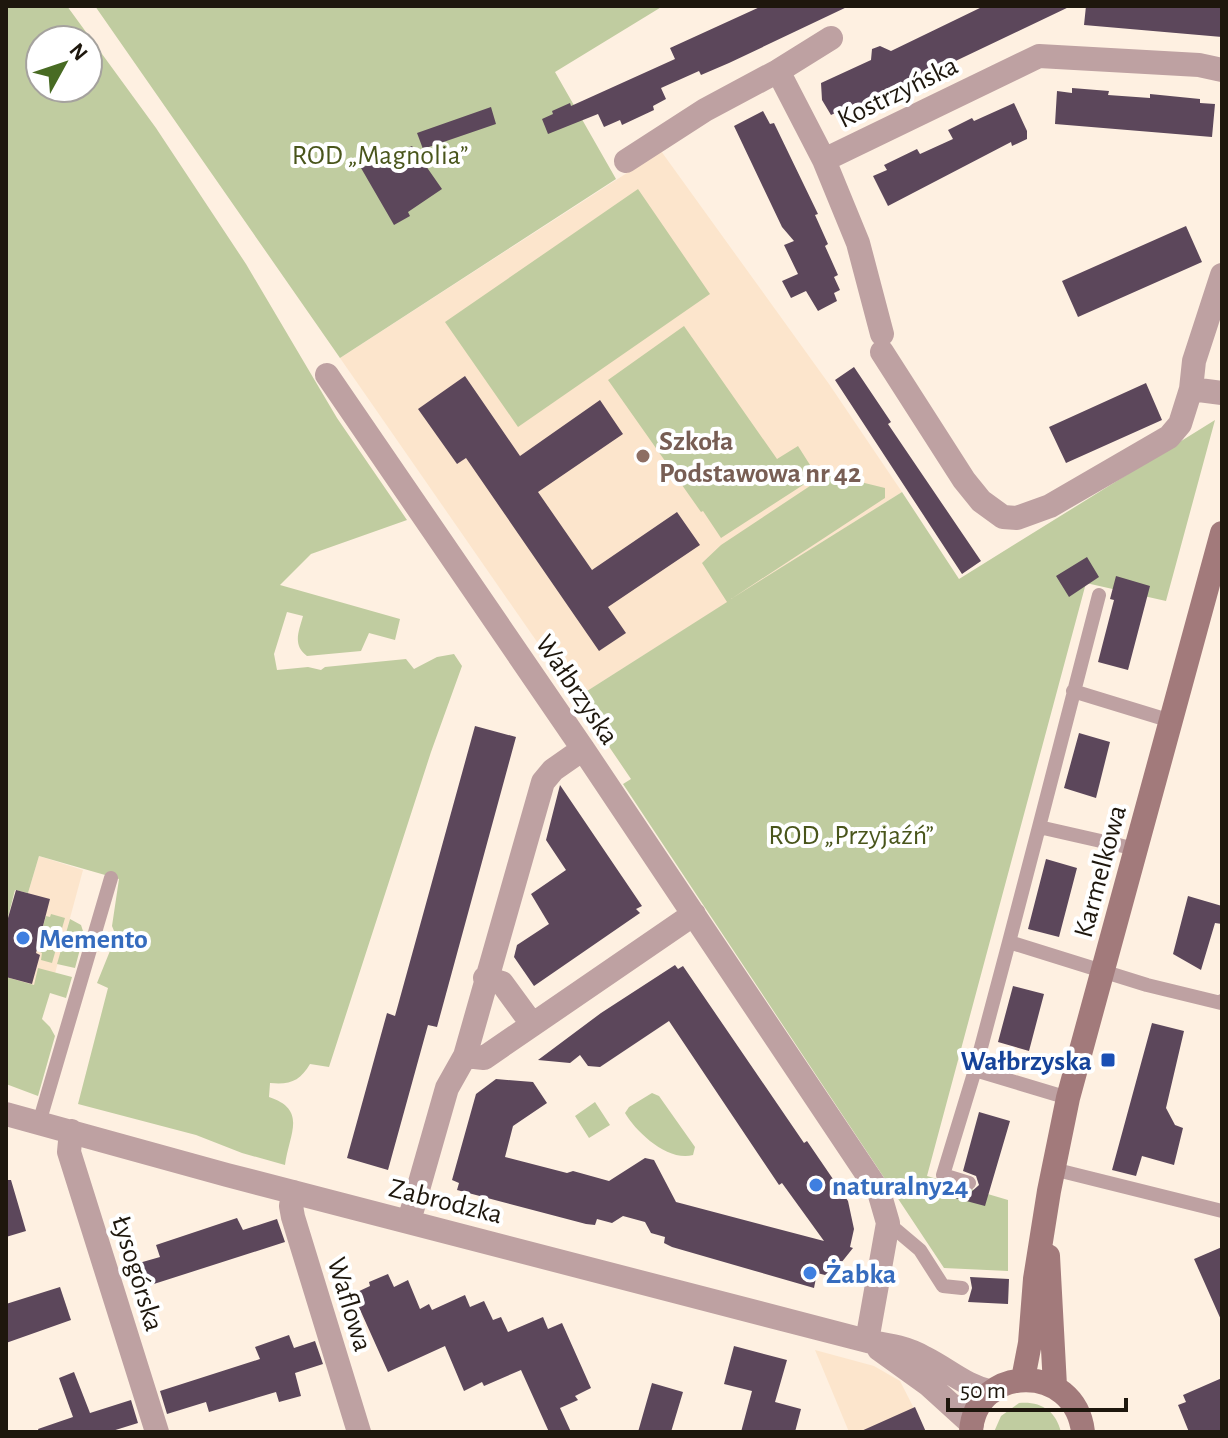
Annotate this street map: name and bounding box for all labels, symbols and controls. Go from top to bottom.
north arrow [24,24,104,104]
text: N [65,39,92,65]
street label: Kostrzyńska [833,52,963,134]
park label: ROD „Magnolia” [292,142,468,170]
place label: Szkoła Podstawowa nr 42 [659,428,861,488]
marker: Szkoła Podstawowa nr 42 [634,447,652,465]
street label: Wałbrzyska [530,630,623,750]
street label: Karmelkowa [1070,802,1132,941]
park label: ROD „Przyjaźń” [768,822,934,850]
place label: Memento [39,926,148,954]
marker: Memento [14,929,32,947]
place label: Wałbrzyska [961,1048,1092,1076]
marker: Wałbrzyska [1099,1051,1117,1069]
place label: naturalny24 [832,1173,969,1201]
street label: Zabrodzka [386,1174,505,1230]
marker: naturalny24 [807,1176,825,1194]
street label: Łysogórska [106,1213,168,1335]
street label: Waflowa [322,1254,377,1355]
place label: Żabka [826,1259,896,1289]
marker: Żabka [801,1264,819,1282]
scale bar [948,1362,1126,1412]
text: 50 m [960,1379,1006,1403]

